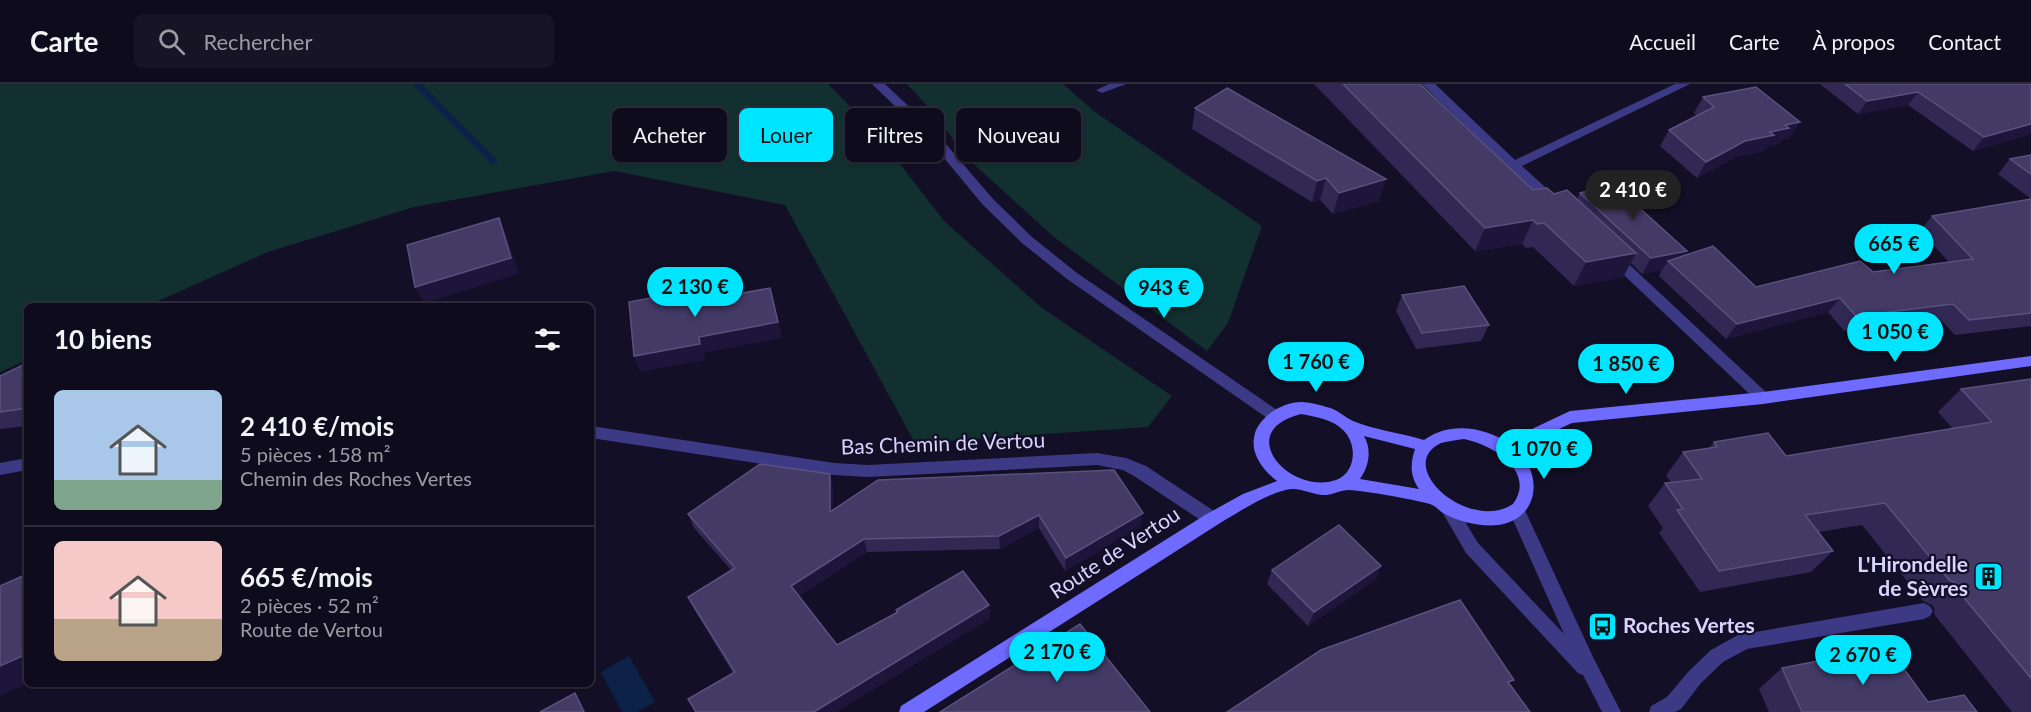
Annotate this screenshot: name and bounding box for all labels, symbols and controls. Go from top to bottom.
search box [134,14,554,68]
text: Carte [30,24,98,58]
icon: search [155,25,188,58]
text: Rechercher [203,28,312,55]
text: Accueil [1629,29,1696,54]
text: Carte [1729,29,1780,54]
text: À propos [1813,29,1895,54]
text: Contact [1928,29,2001,54]
chip: Acheter [612,108,727,162]
chip: Louer [739,108,833,162]
chip: Filtres [845,108,944,162]
chip: Nouveau [956,108,1081,162]
pin: 2 410 € [1578,170,1688,221]
text: 2 410 € [1599,177,1667,201]
pin: 665 € [1852,224,1936,275]
text: 665 € [1868,231,1920,255]
pin: 2 130 € [640,267,750,318]
pin: 943 € [1122,268,1206,319]
text: 2 130 € [661,274,729,298]
text: 943 € [1138,275,1190,299]
pin: 1 050 € [1840,312,1950,363]
text: 1 050 € [1861,319,1929,343]
text: 10 biens [54,323,152,355]
icon: filters [531,323,564,356]
pin: 1 760 € [1261,342,1371,393]
pin: 1 850 € [1571,344,1681,395]
text: 1 760 € [1282,349,1350,373]
text: 1 850 € [1592,351,1660,375]
text: 2 410 €/mois [240,410,394,442]
icon: home [102,414,174,486]
street label: Bas Chemin de Vertou [840,426,1046,459]
pin: 1 070 € [1489,429,1599,480]
text: 1 070 € [1510,436,1578,460]
text: 5 pièces · 158 m² [240,442,390,466]
text: Chemin des Roches Vertes [240,466,472,490]
street label: Route de Vertou [1044,500,1184,603]
place label: L'Hirondelle de Sèvres [1857,551,1968,600]
text: 665 €/mois [240,561,373,593]
building icon: L'Hirondelle de Sèvres [1973,561,2005,593]
icon: home [102,565,174,637]
text: 2 pièces · 52 m² [240,593,379,617]
bus stop icon: Roches Vertes [1586,610,1618,642]
place label: Roches Vertes [1623,612,1755,637]
text: Route de Vertou [240,617,383,641]
pin: 2 170 € [1002,632,1112,683]
pin: 2 670 € [1808,635,1918,686]
text: 2 170 € [1023,639,1091,663]
text: 2 670 € [1829,642,1897,666]

